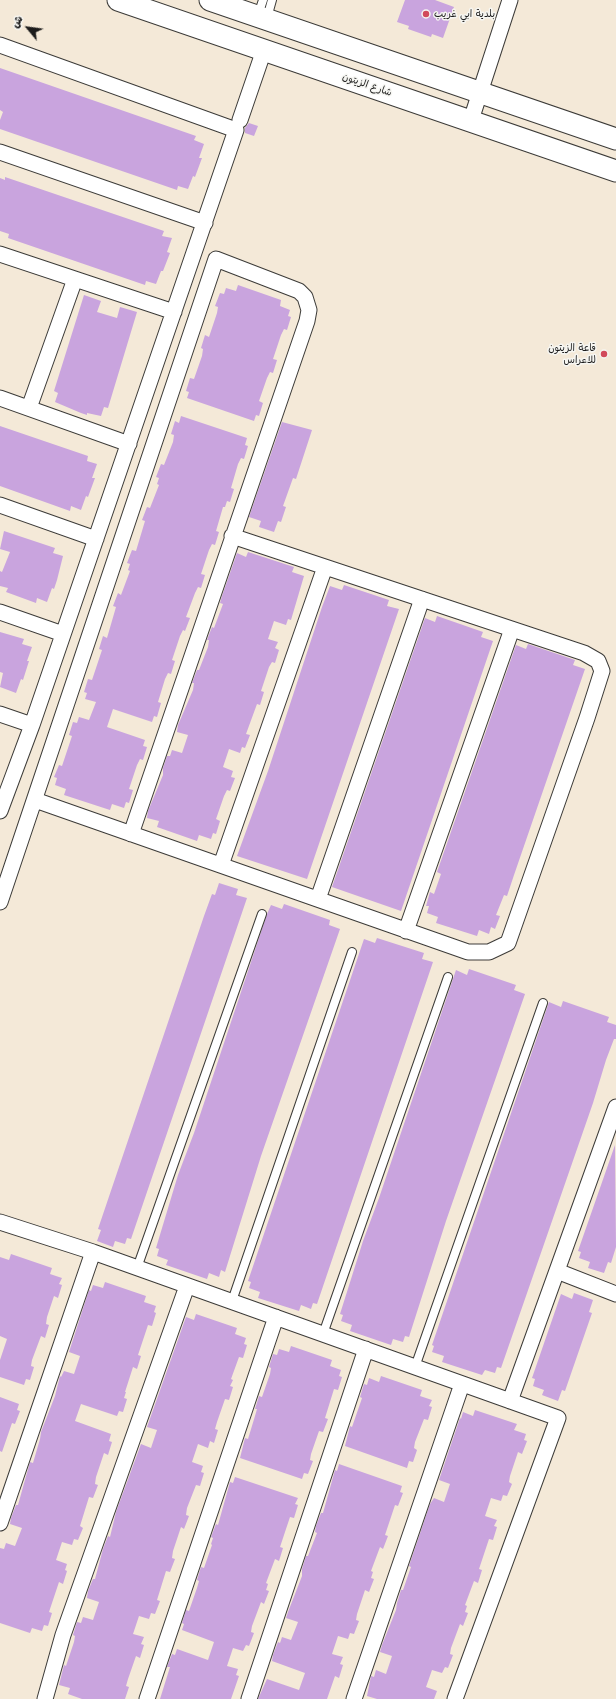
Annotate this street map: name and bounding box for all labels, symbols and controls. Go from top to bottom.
north arrow [8,8,48,48]
place label: بلدية ابي غريب [434,8,495,20]
marker: بلدية ابي غريب [421,9,431,19]
text: ش [8,13,27,31]
street label: شارع الزيتون [341,71,393,99]
place label: قاعة الزيتون للاعراس [548,342,596,366]
marker: قاعة الزيتون للاعراس [599,349,609,359]

